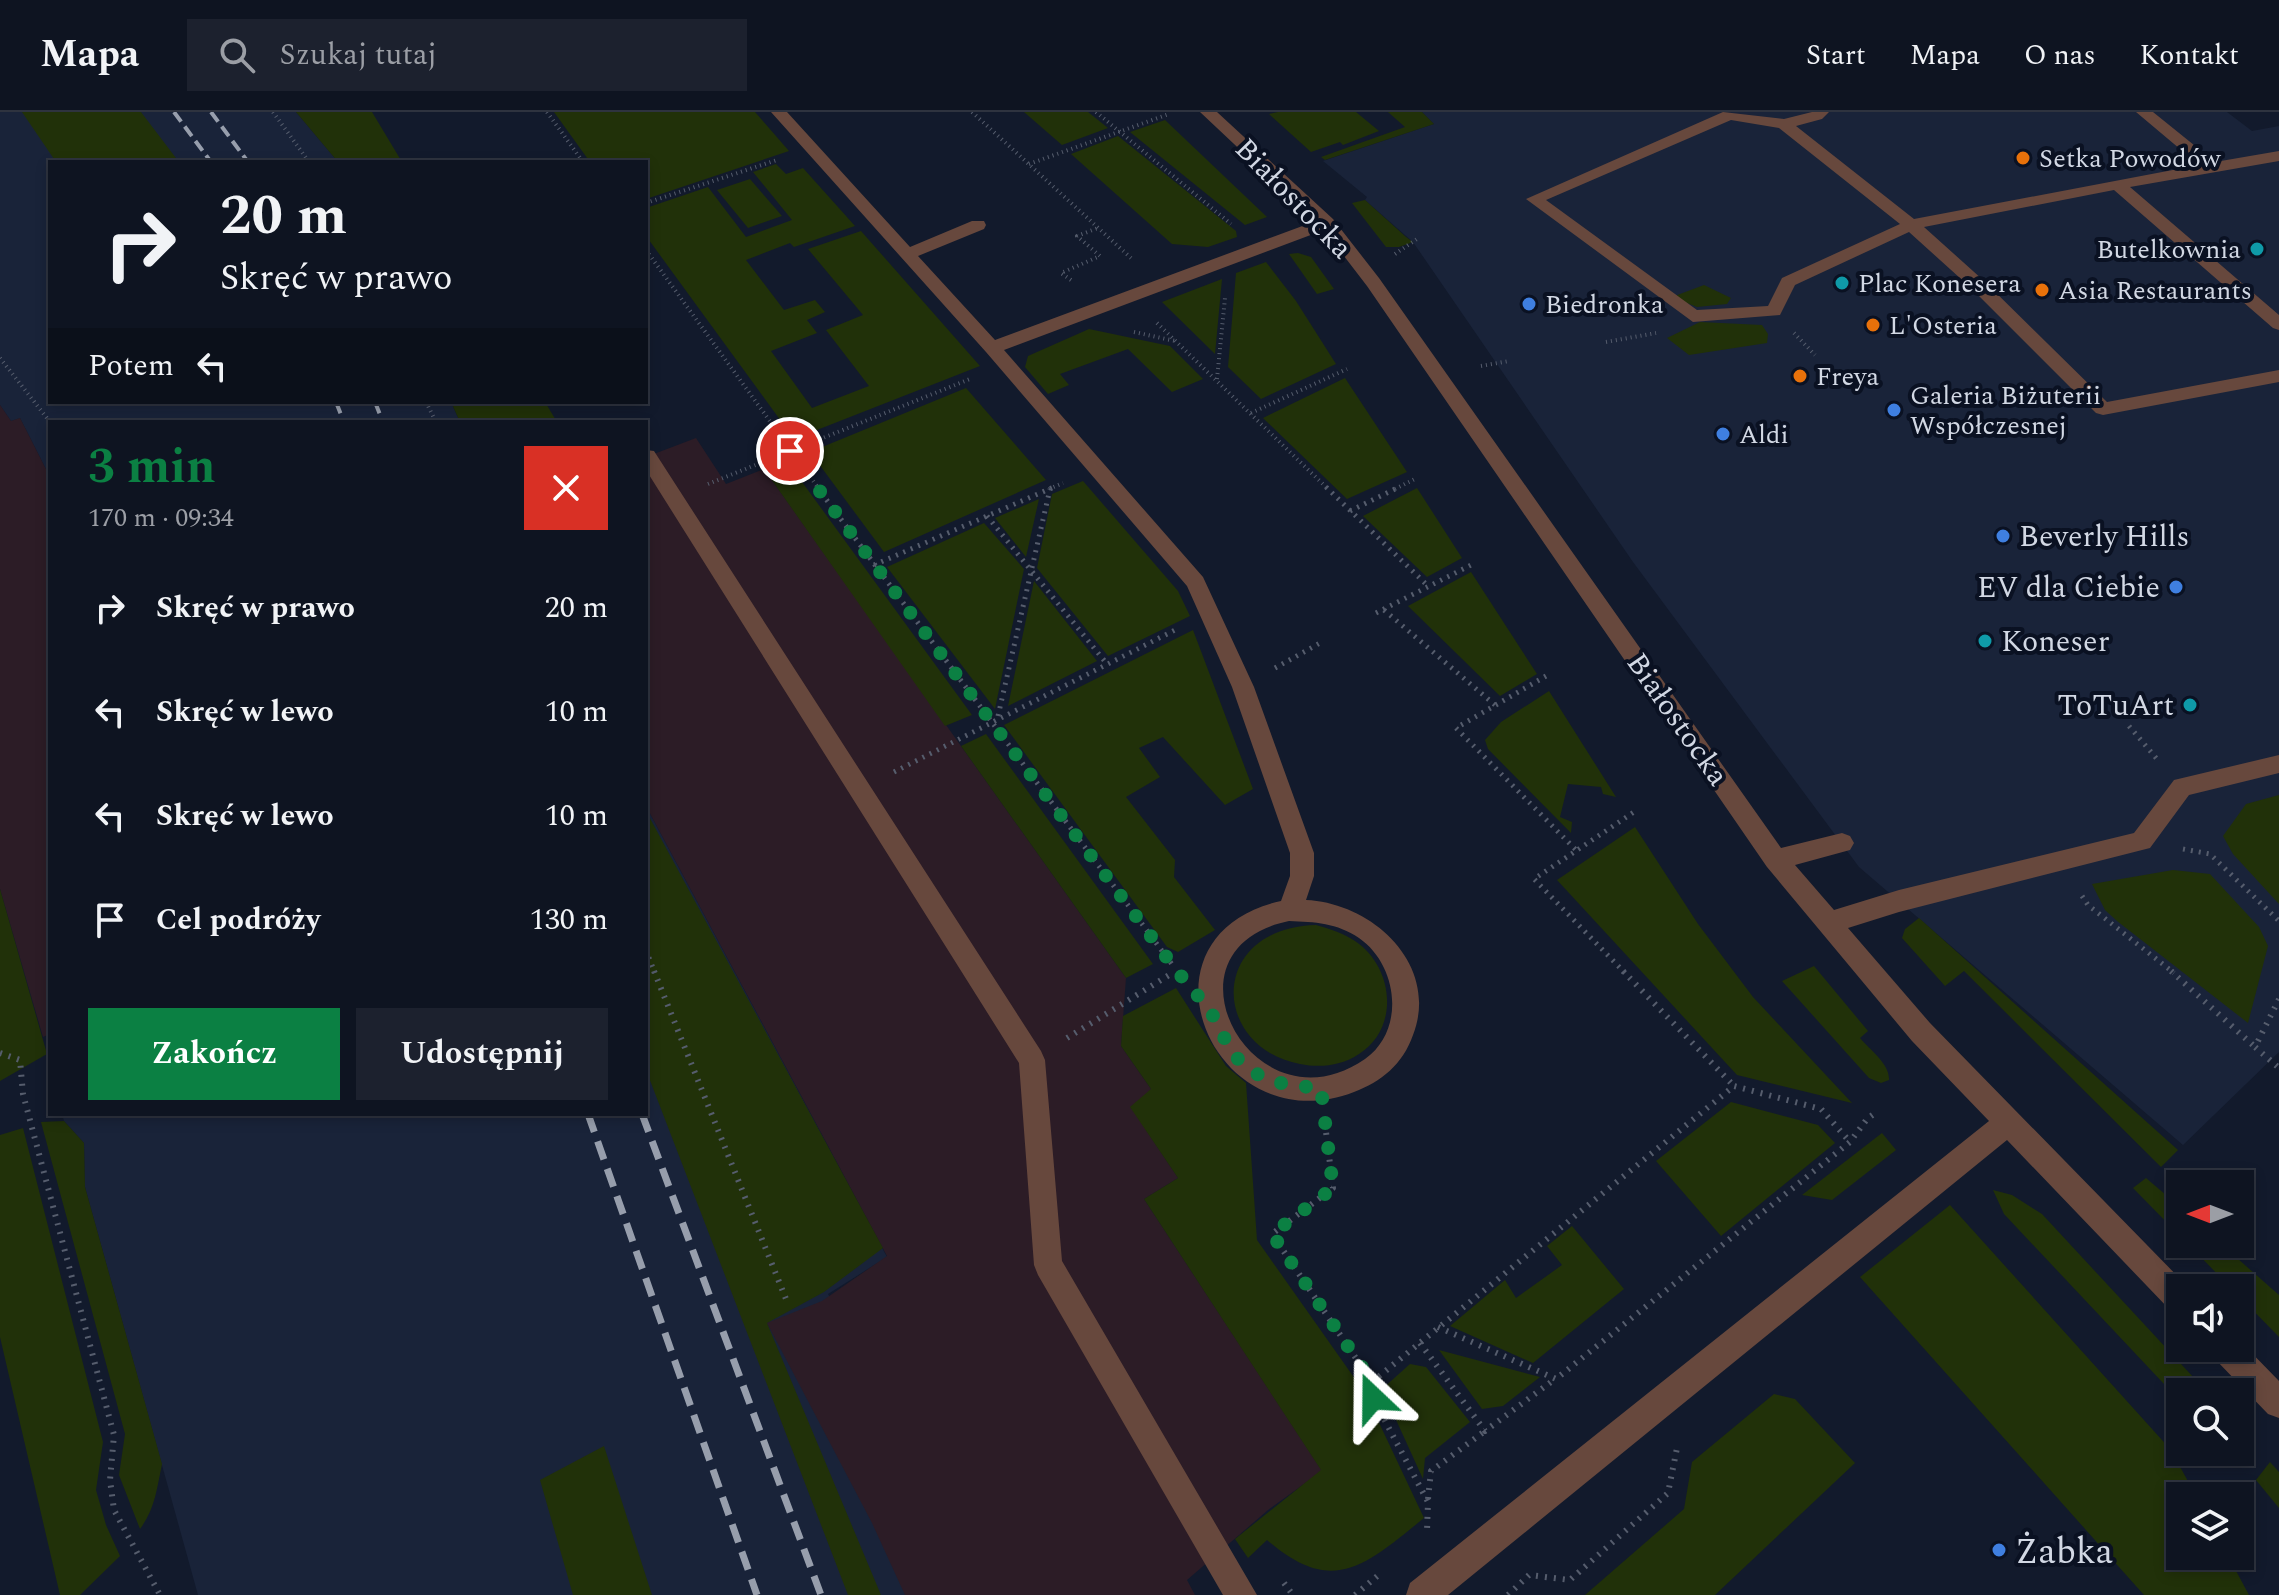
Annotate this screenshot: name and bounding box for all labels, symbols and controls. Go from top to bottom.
search box [187,19,747,91]
text: Mapa [40,26,139,84]
text: Szukaj tutaj [279,32,437,78]
icon: search [215,33,259,77]
text: Start [1806,34,1866,77]
text: Mapa [1910,34,1980,77]
text: O nas [2024,34,2096,77]
text: Kontakt [2140,34,2239,77]
street label: Białostocka [1223,127,1363,270]
place label: Setka Powodów [2039,139,2222,179]
marker: Setka Powodów [2014,149,2032,167]
text: 20 m [220,174,347,259]
icon: right [88,192,192,296]
place label: Butelkownia [2096,230,2241,270]
marker: Butelkownia [2248,240,2266,258]
text: Skręć w prawo [220,251,453,306]
place label: Plac Konesera [1858,264,2021,304]
place label: Asia Restaurants [2058,271,2252,311]
marker: Plac Konesera [1833,274,1851,292]
marker: Asia Restaurants [2033,281,2051,299]
place label: Biedronka [1545,285,1664,325]
marker: Biedronka [1520,295,1538,313]
place label: L'Osteria [1889,306,1997,346]
marker: L'Osteria [1864,316,1882,334]
text: Potem [88,343,174,389]
icon: left [190,344,234,388]
place label: Freya [1816,357,1880,397]
marker: Freya [1791,367,1809,385]
place label: Galeria Biżuterii Współczesnej [1910,376,2101,446]
marker: Galeria Biżuterii Współczesnej [1885,401,1903,419]
place label: Aldi [1739,415,1789,455]
pin [756,417,824,485]
marker: Aldi [1714,425,1732,443]
icon: arrive [768,429,812,473]
text: 3 min [88,431,216,504]
button: close [524,446,608,530]
text: 170 m · 09:34 [88,498,234,538]
place label: Beverly Hills [2019,514,2189,560]
marker: Beverly Hills [1994,527,2012,545]
place label: EV dla Ciebie [1977,565,2160,611]
marker: EV dla Ciebie [2167,578,2185,596]
text: Skręć w prawo [156,585,355,631]
text: 20 m [545,585,608,631]
icon: right [88,586,132,630]
place label: Koneser [2001,619,2110,665]
marker: Koneser [1976,632,1994,650]
street label: Białostocka [1614,643,1740,796]
place label: ToTuArt [2057,683,2174,729]
text: Skręć w lewo [156,689,334,735]
text: 10 m [545,689,608,735]
icon: left [88,690,132,734]
marker: ToTuArt [2181,696,2199,714]
text: Skręć w lewo [156,793,334,839]
text: 10 m [545,793,608,839]
icon: left [88,794,132,838]
text: Cel podróży [156,897,320,943]
text: 130 m [530,897,608,943]
icon: arrive [88,898,132,942]
button: Zakończ [88,1008,340,1100]
button: Udostępnij [356,1008,608,1100]
north arrow [2166,1170,2254,1258]
map controls [2166,1170,2254,1570]
button: sound [2166,1274,2254,1362]
position arrow [1331,1356,1415,1440]
button: search [2166,1378,2254,1466]
button: layers [2166,1482,2254,1570]
place label: Żabka [2015,1525,2113,1580]
marker: Żabka [1990,1541,2008,1559]

